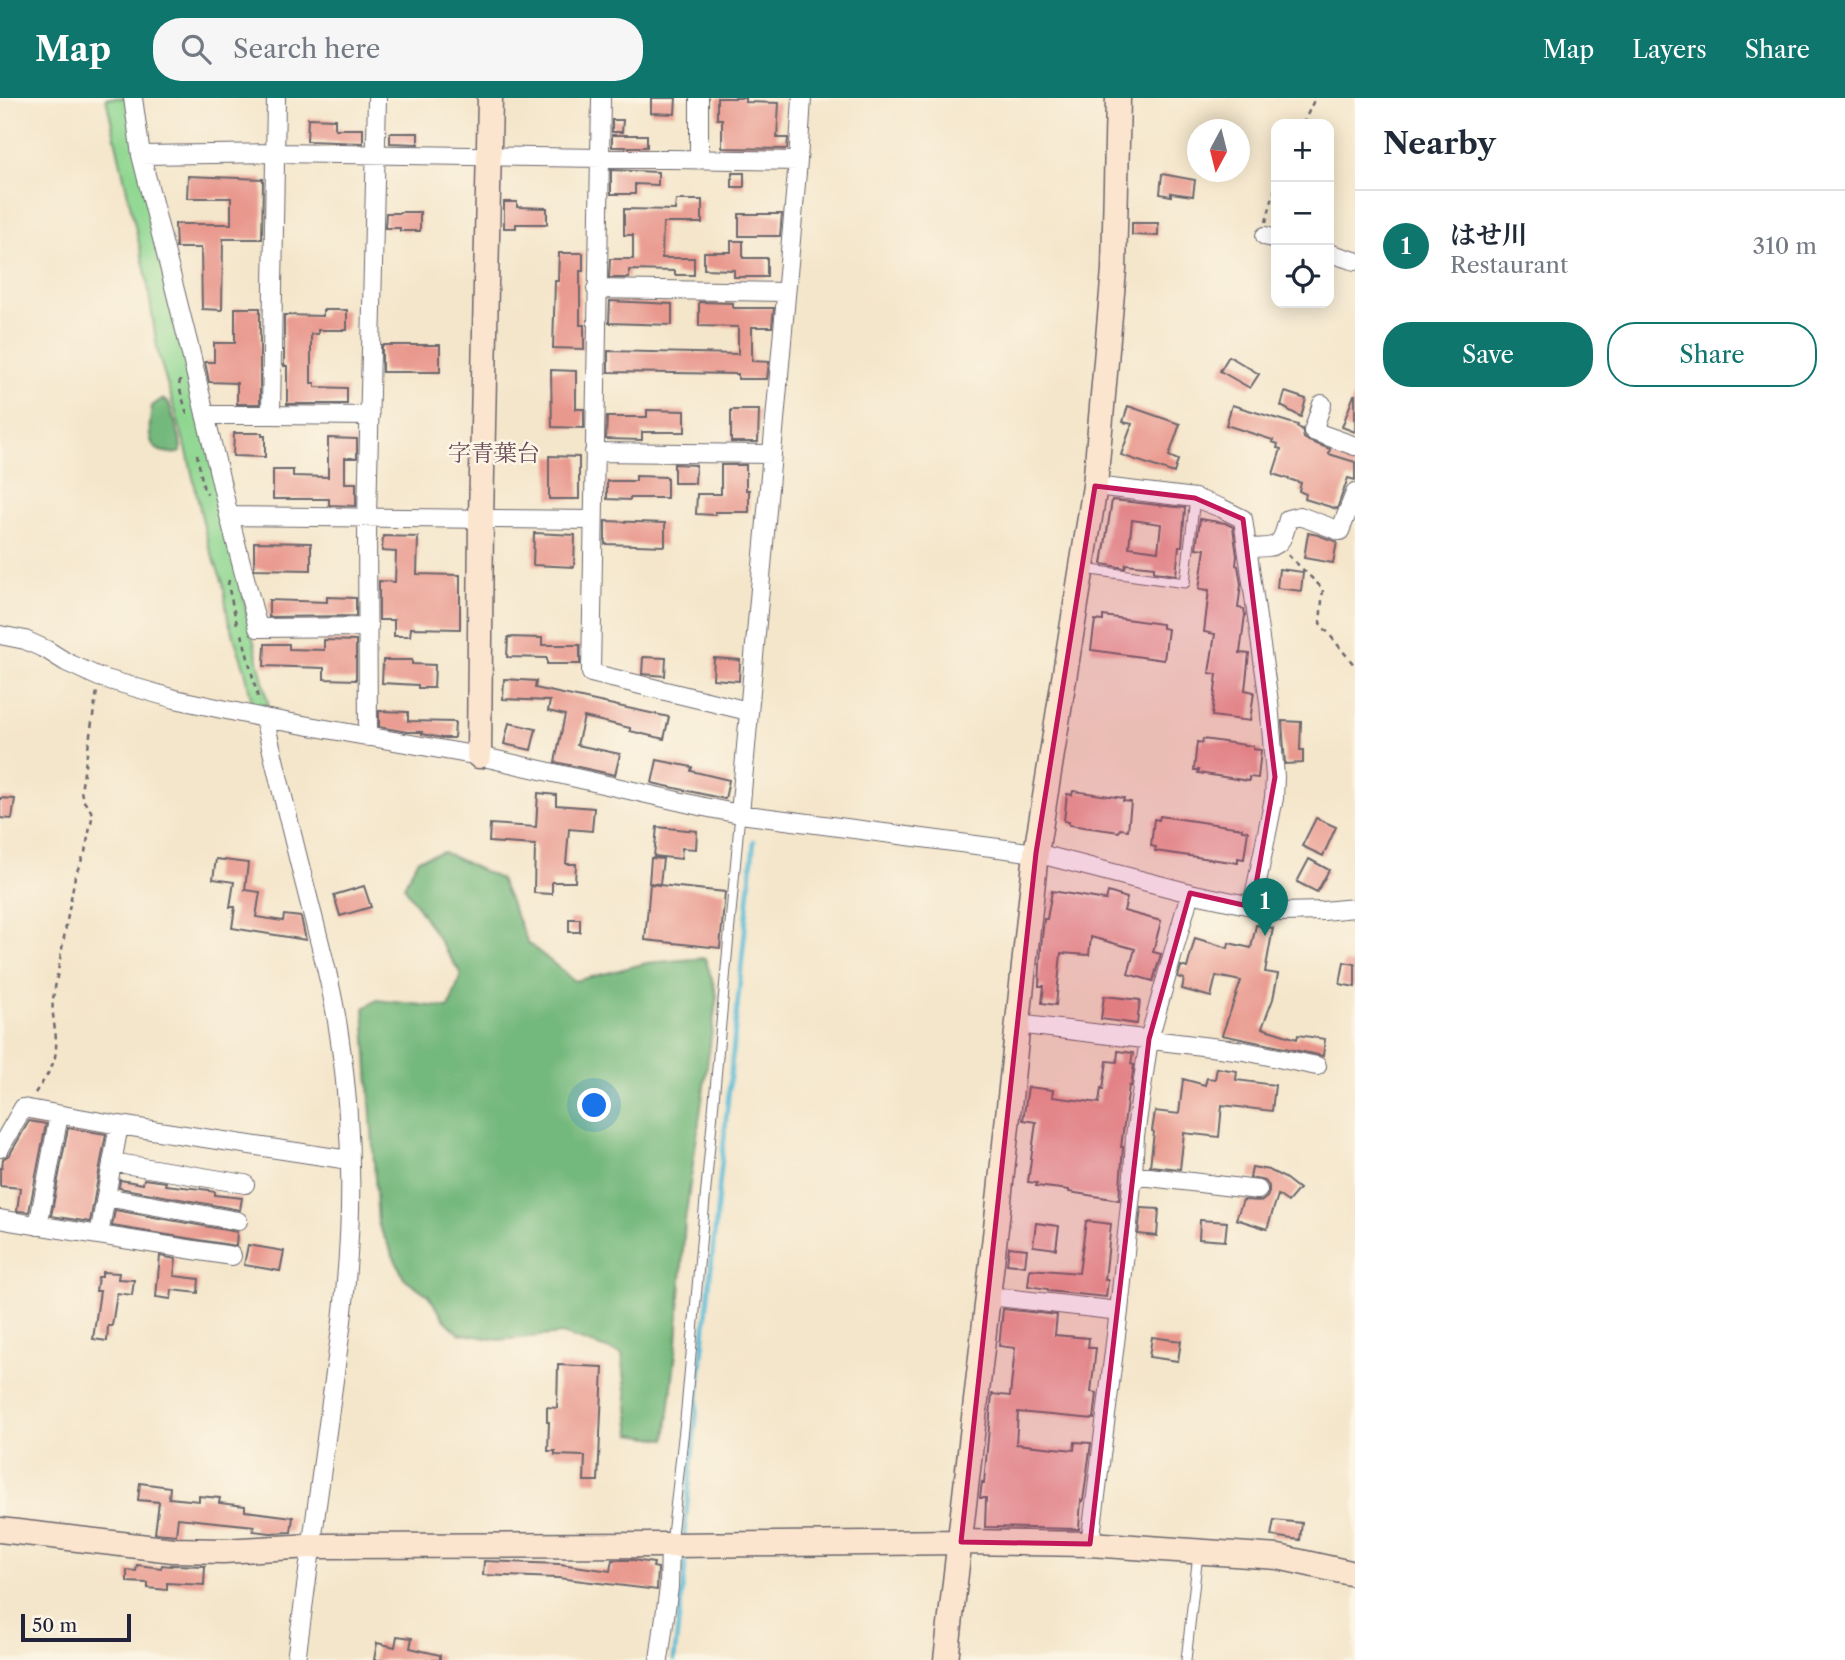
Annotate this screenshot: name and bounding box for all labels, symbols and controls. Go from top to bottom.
search box [153,18,643,81]
text: Map [35,29,111,70]
icon: search [177,30,215,68]
text: Search here [233,33,380,65]
text: Map [1543,35,1594,64]
text: Layers [1632,35,1707,64]
text: Share [1745,35,1810,64]
north arrow [1187,119,1250,182]
map controls [1271,119,1334,308]
button: + [1271,119,1334,182]
text: Nearby [1383,125,1496,162]
button: − [1271,182,1334,245]
text: はせ川 [1450,219,1528,251]
text: 1 [1401,232,1411,260]
text: 310 m [1753,232,1817,260]
button: locate [1271,245,1334,308]
text: Restaurant [1450,251,1568,279]
button: Save [1383,322,1593,387]
button: Share [1607,322,1817,387]
district label: 字青葉台 [448,439,540,467]
pin: 1 [1242,878,1288,936]
your location [577,1088,611,1122]
scale bar [21,1611,131,1643]
text: 50 m [32,1614,77,1637]

